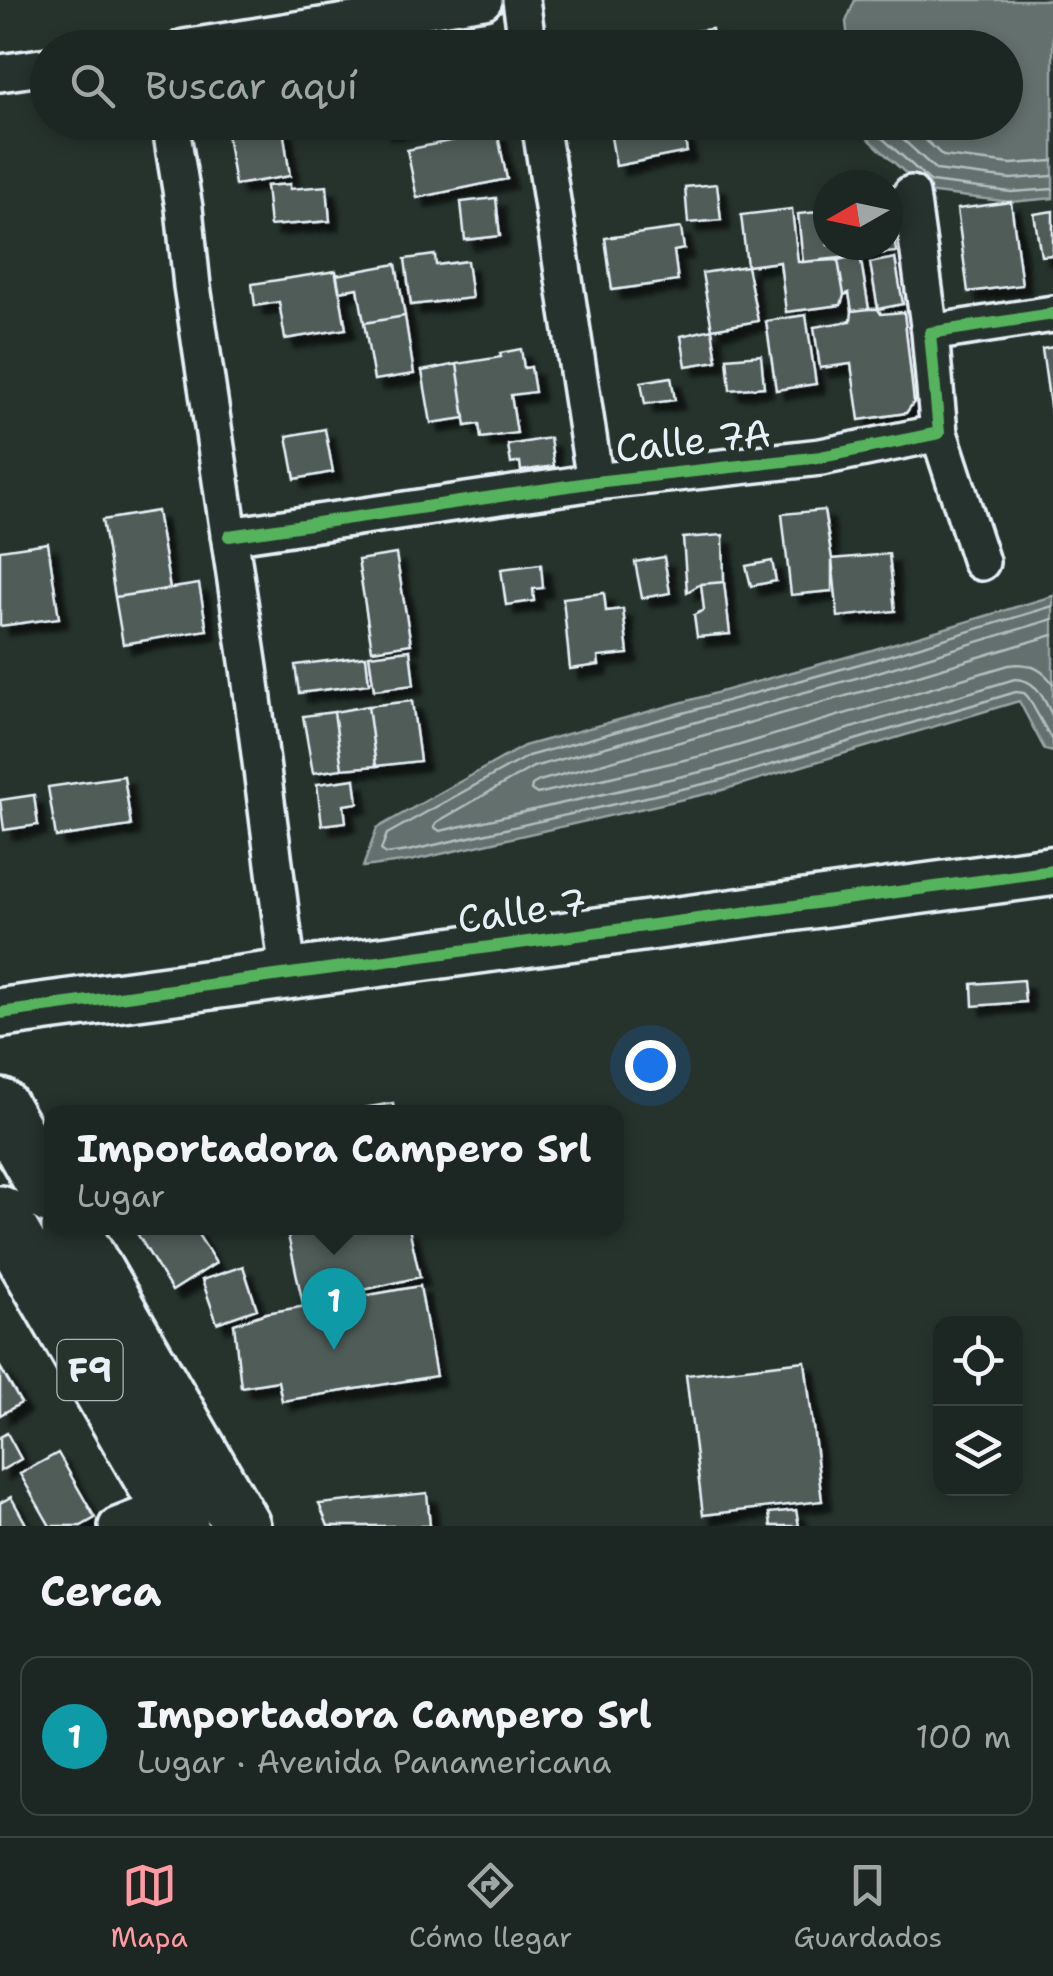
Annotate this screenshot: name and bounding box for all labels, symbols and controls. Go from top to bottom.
search box [30,30,1023,140]
icon: search [65,58,120,113]
text: Buscar aquí [145,60,358,111]
north arrow [813,170,903,260]
street label: Calle 7A [613,407,773,474]
street label: Calle 7 [454,876,590,945]
your location [625,1040,676,1091]
popup [44,1105,624,1235]
text: Importadora Campero Srl [77,1123,591,1174]
text: Lugar [77,1174,165,1217]
pin: 1 [302,1268,366,1350]
map controls [933,1316,1023,1496]
button: locate [933,1316,1023,1406]
road number: F9 [58,1340,122,1400]
button: layers [933,1406,1023,1496]
text: Cerca [40,1563,161,1619]
text: Importadora Campero Srl [137,1689,652,1740]
text: 1 [67,1715,82,1758]
text: 100 m [915,1715,1011,1758]
text: Lugar · Avenida Panamericana [137,1740,611,1783]
tab: Mapa [111,1858,188,1956]
tab: Cómo llegar [409,1858,572,1956]
tab: Guardados [793,1858,942,1956]

